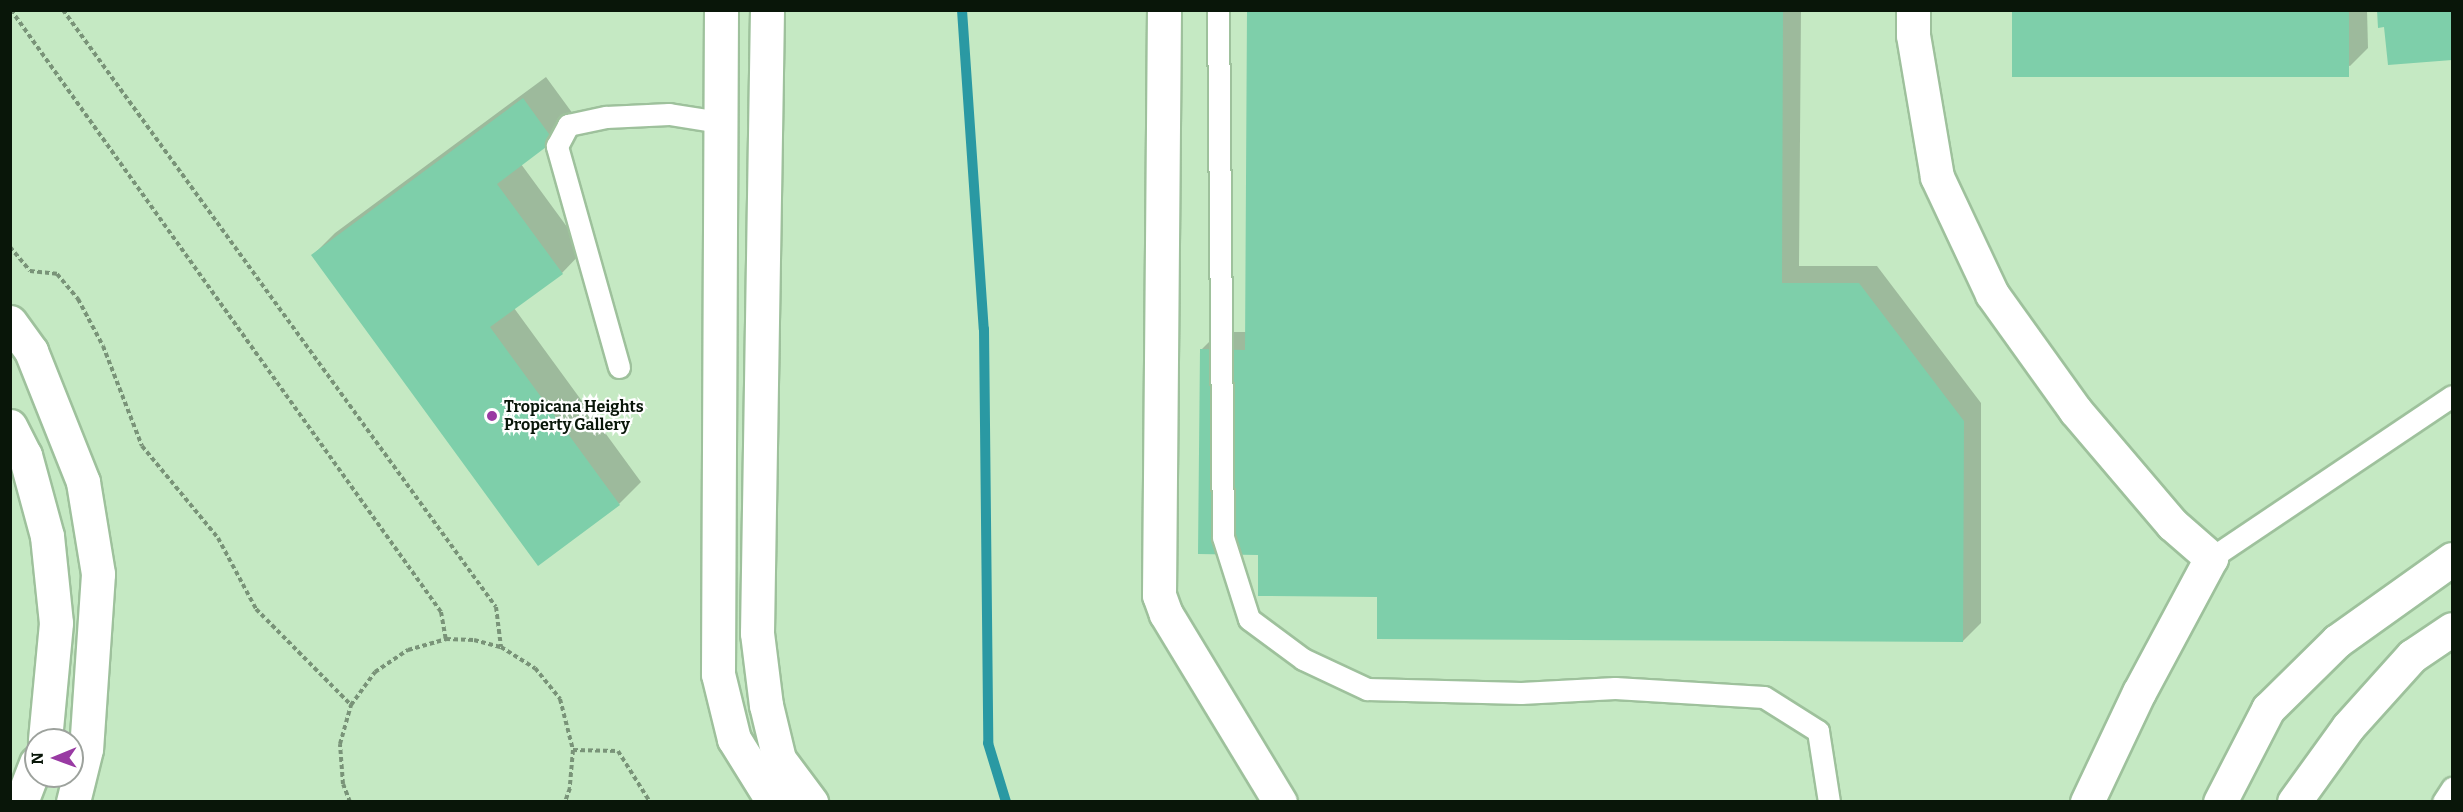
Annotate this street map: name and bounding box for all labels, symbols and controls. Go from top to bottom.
place label: Tropicana Heights Property Gallery [504,397,644,435]
marker: Tropicana Heights Property Gallery [485,409,499,423]
north arrow [24,728,84,788]
text: N [28,752,47,765]

